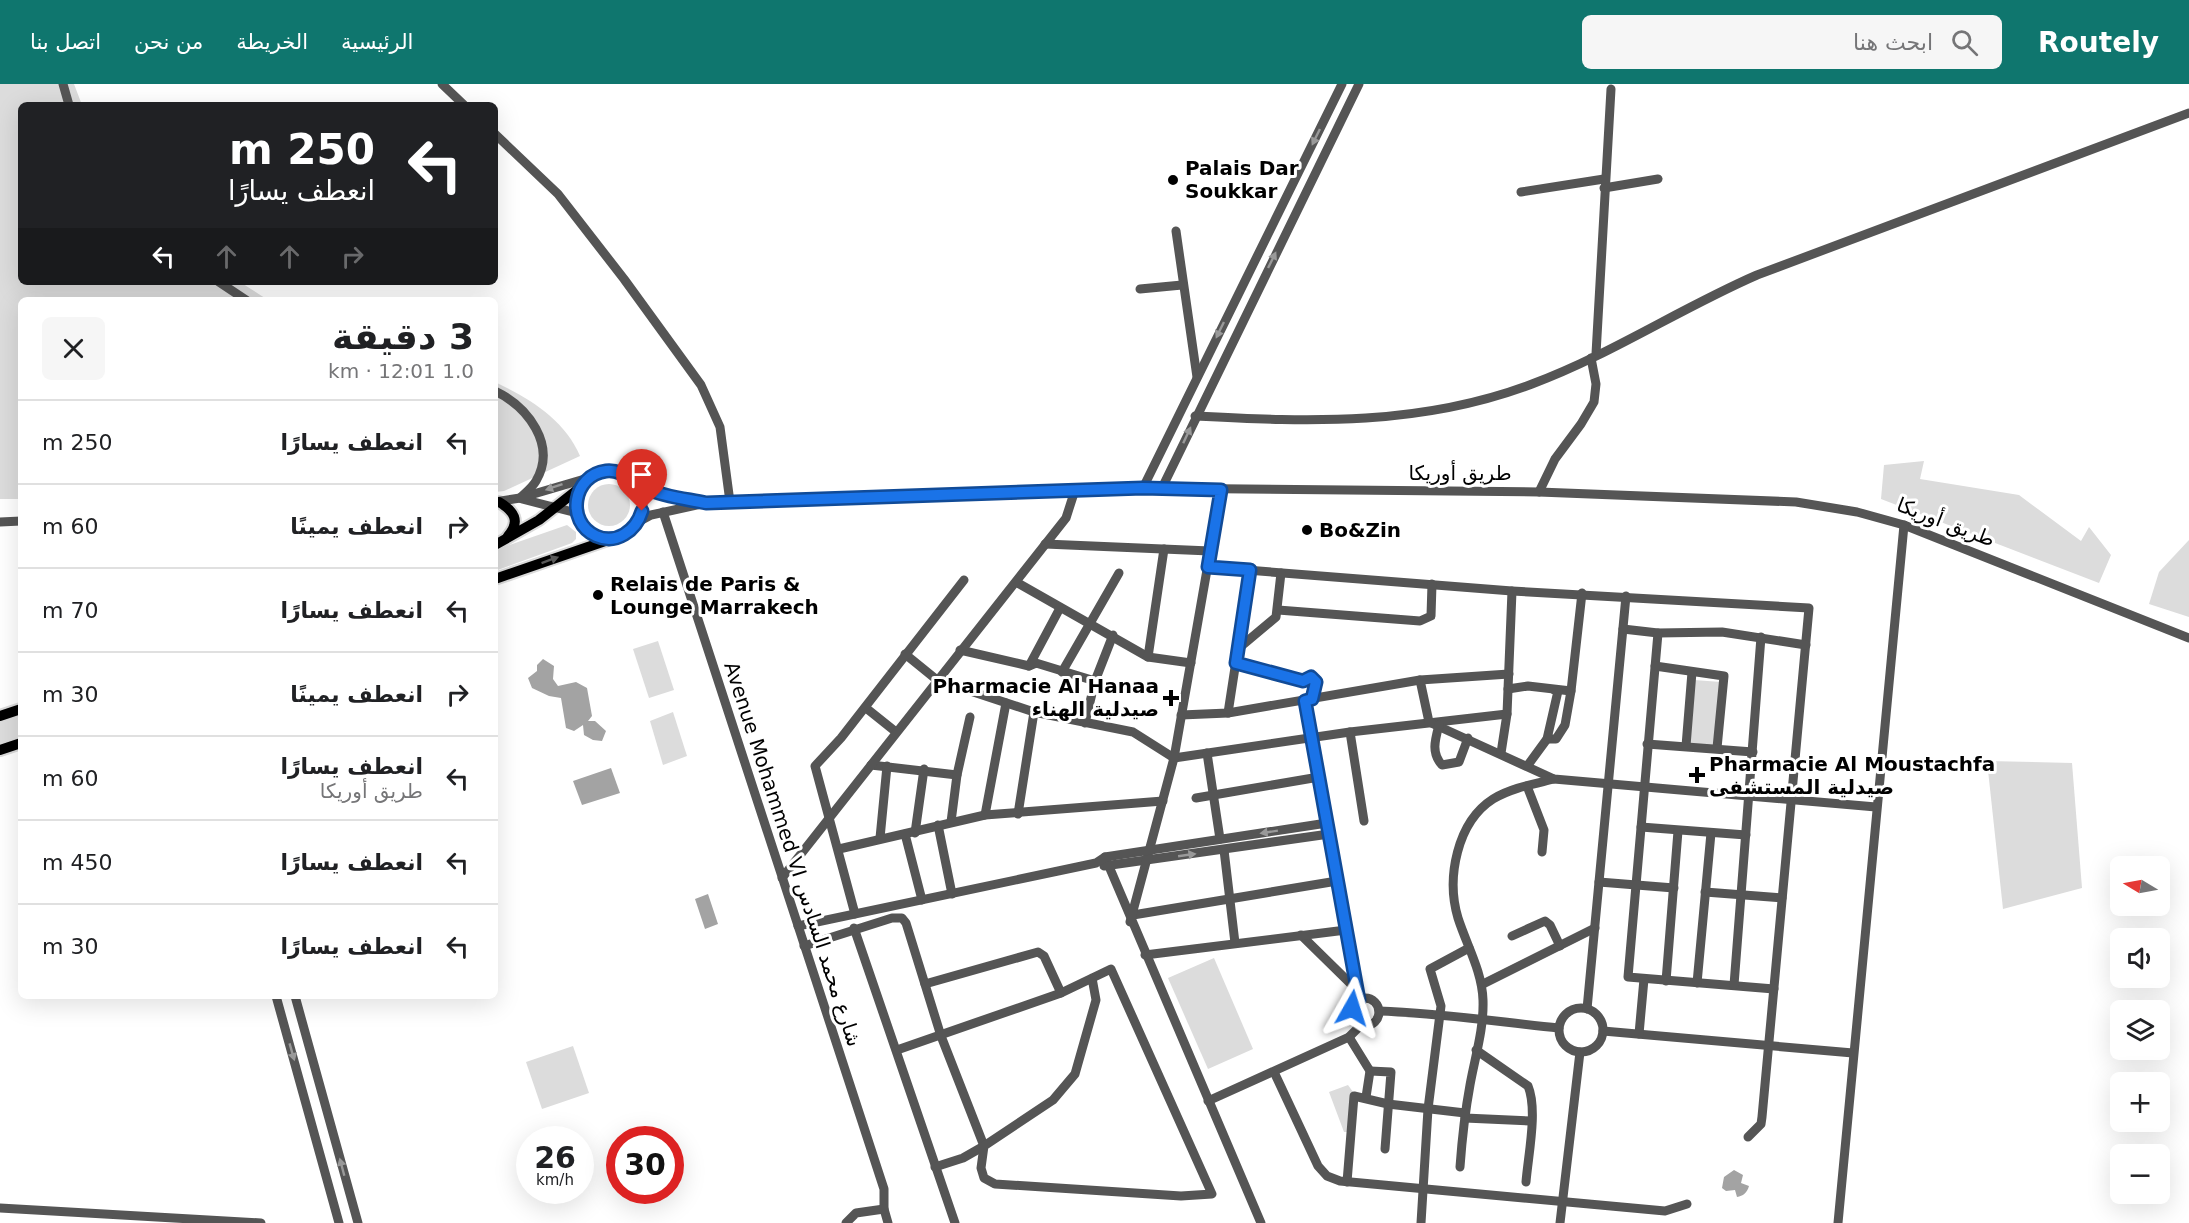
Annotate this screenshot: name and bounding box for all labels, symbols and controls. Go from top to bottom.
search box [1582,15,2002,69]
icon: search [1948,26,1981,59]
text: Routely [2038,26,2159,59]
text: اتصل بنا [30,30,101,54]
text: من نحن [134,30,203,54]
text: الخريطة [236,30,308,54]
text: الرئيسية [341,30,413,54]
text: ابحث هنا [1853,30,1933,55]
text: 250 m [229,125,375,174]
icon: left [396,126,474,204]
one-way arrow [1311,128,1320,145]
place label: Palais Dar Soukkar [1185,156,1299,203]
marker: Palais Dar Soukkar [1166,173,1180,187]
text: انعطف يسارًا [228,175,375,206]
icon: left [147,240,180,273]
icon: ahead [210,240,243,273]
icon: ahead [273,240,306,273]
icon: right [336,240,369,273]
one-way arrow [1267,251,1276,268]
text: 3 دقيقة [332,316,474,357]
button: close [42,317,105,380]
one-way arrow [1215,321,1225,339]
text: 1.0 km · 12:01 [328,359,474,383]
icon: left [441,426,474,459]
one-way arrow [1182,427,1191,444]
text: 250 m [42,430,112,455]
text: انعطف يسارًا [280,430,423,455]
pin [616,449,667,511]
icon: arrive [625,458,658,491]
street label: طريق أوريكا [1408,460,1512,485]
one-way arrow [545,483,563,493]
street label: طريق أوريكا [1894,491,1999,552]
icon: right [441,510,474,543]
text: 60 m [42,514,98,539]
text: انعطف يمينًا [290,514,423,539]
place label: Bo&Zin [1319,518,1401,542]
marker: Bo&Zin [1300,523,1314,537]
one-way arrow [541,554,559,564]
place label: Relais de Paris & Lounge Marrakech [610,572,819,619]
marker: Relais de Paris & Lounge Marrakech [591,588,605,602]
icon: left [441,594,474,627]
text: 70 m [42,598,98,623]
text: انعطف يسارًا [280,598,423,623]
street label: Avenue Mohammed VI شارع محمد السادس [719,659,867,1049]
place label: Pharmacie Al Hanaa صيدلية الهناء [932,674,1159,721]
icon: right [441,678,474,711]
text: 30 m [42,682,98,707]
text: انعطف يمينًا [290,682,423,707]
marker: Pharmacie Al Hanaa صيدلية الهناء [1164,691,1178,705]
place label: Pharmacie Al Moustachfa صيدلية المستشفى [1709,752,1995,799]
text: انعطف يسارًا [280,754,423,779]
icon: left [441,762,474,795]
text: 60 m [42,766,98,791]
marker: Pharmacie Al Moustachfa صيدلية المستشفى [1690,768,1704,782]
text: طريق أوريكا [320,779,423,803]
one-way arrow [1260,828,1279,837]
icon: left [441,846,474,879]
text: 450 m [42,850,112,875]
text: انعطف يسارًا [280,850,423,875]
one-way arrow [1177,851,1196,860]
north arrow [2110,856,2170,916]
map controls [2110,856,2170,1204]
button: sound [2110,928,2170,988]
icon: left [441,930,474,963]
text: 30 m [42,934,98,959]
text: انعطف يسارًا [280,934,423,959]
position arrow [1320,976,1384,1040]
button: layers [2110,1000,2170,1060]
one-way arrow [288,1043,297,1061]
button: + [2110,1072,2170,1132]
speed limit sign: 30 [606,1126,684,1204]
text: 26 [534,1140,576,1175]
button: − [2110,1144,2170,1204]
one-way arrow [337,1158,347,1176]
text: km/h [536,1171,574,1189]

